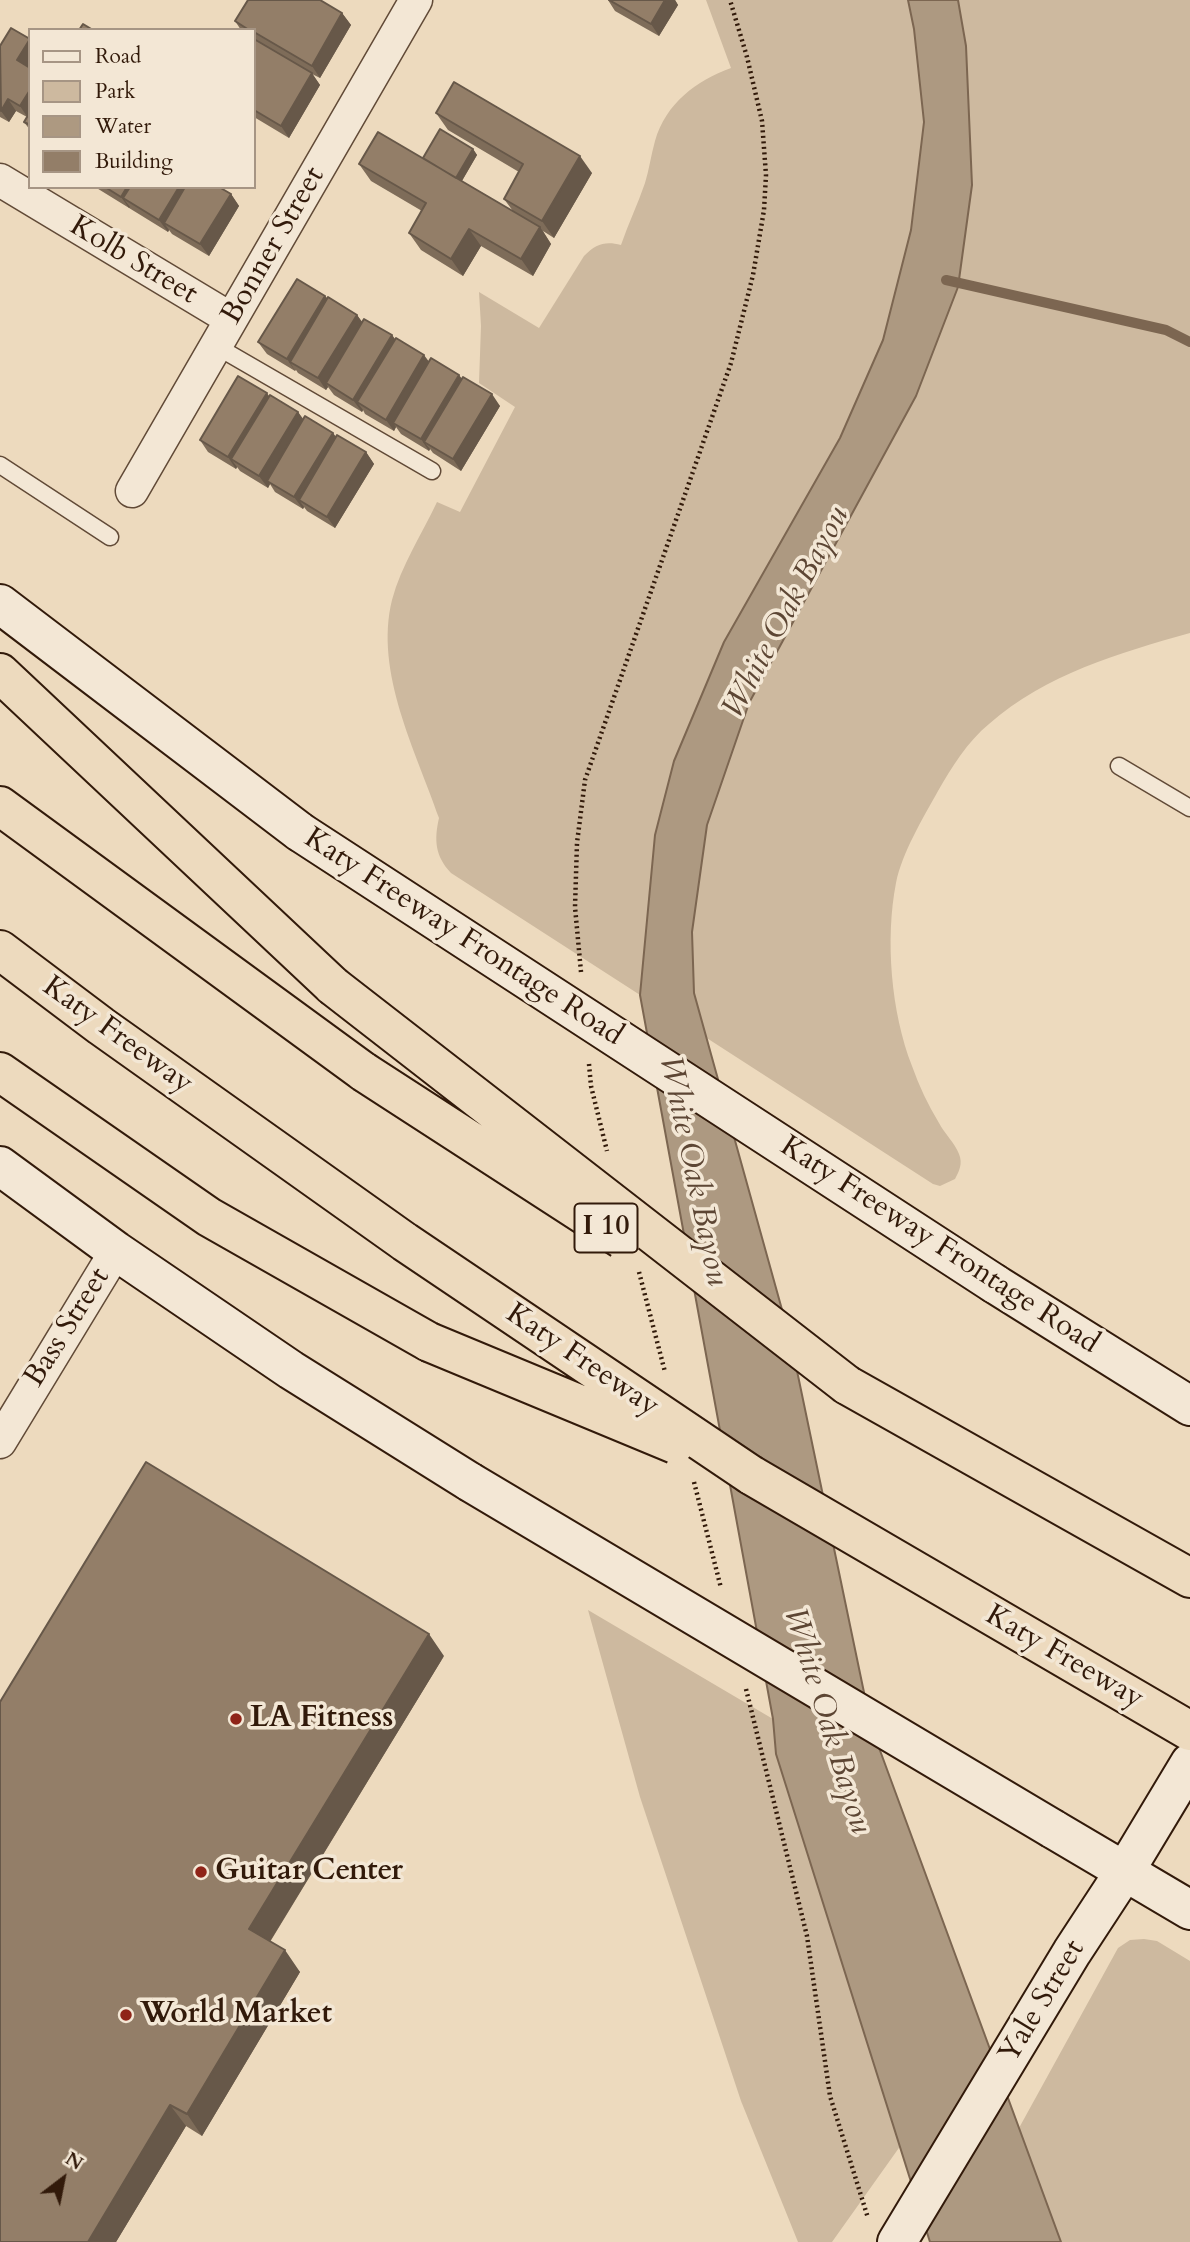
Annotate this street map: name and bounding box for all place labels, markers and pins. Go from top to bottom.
place label: LA Fitness [250,1701,393,1737]
marker: LA Fitness [228,1711,244,1727]
place label: Guitar Center [215,1854,403,1890]
marker: Guitar Center [193,1864,209,1880]
place label: World Market [140,1997,332,2033]
marker: World Market [118,2007,134,2023]

